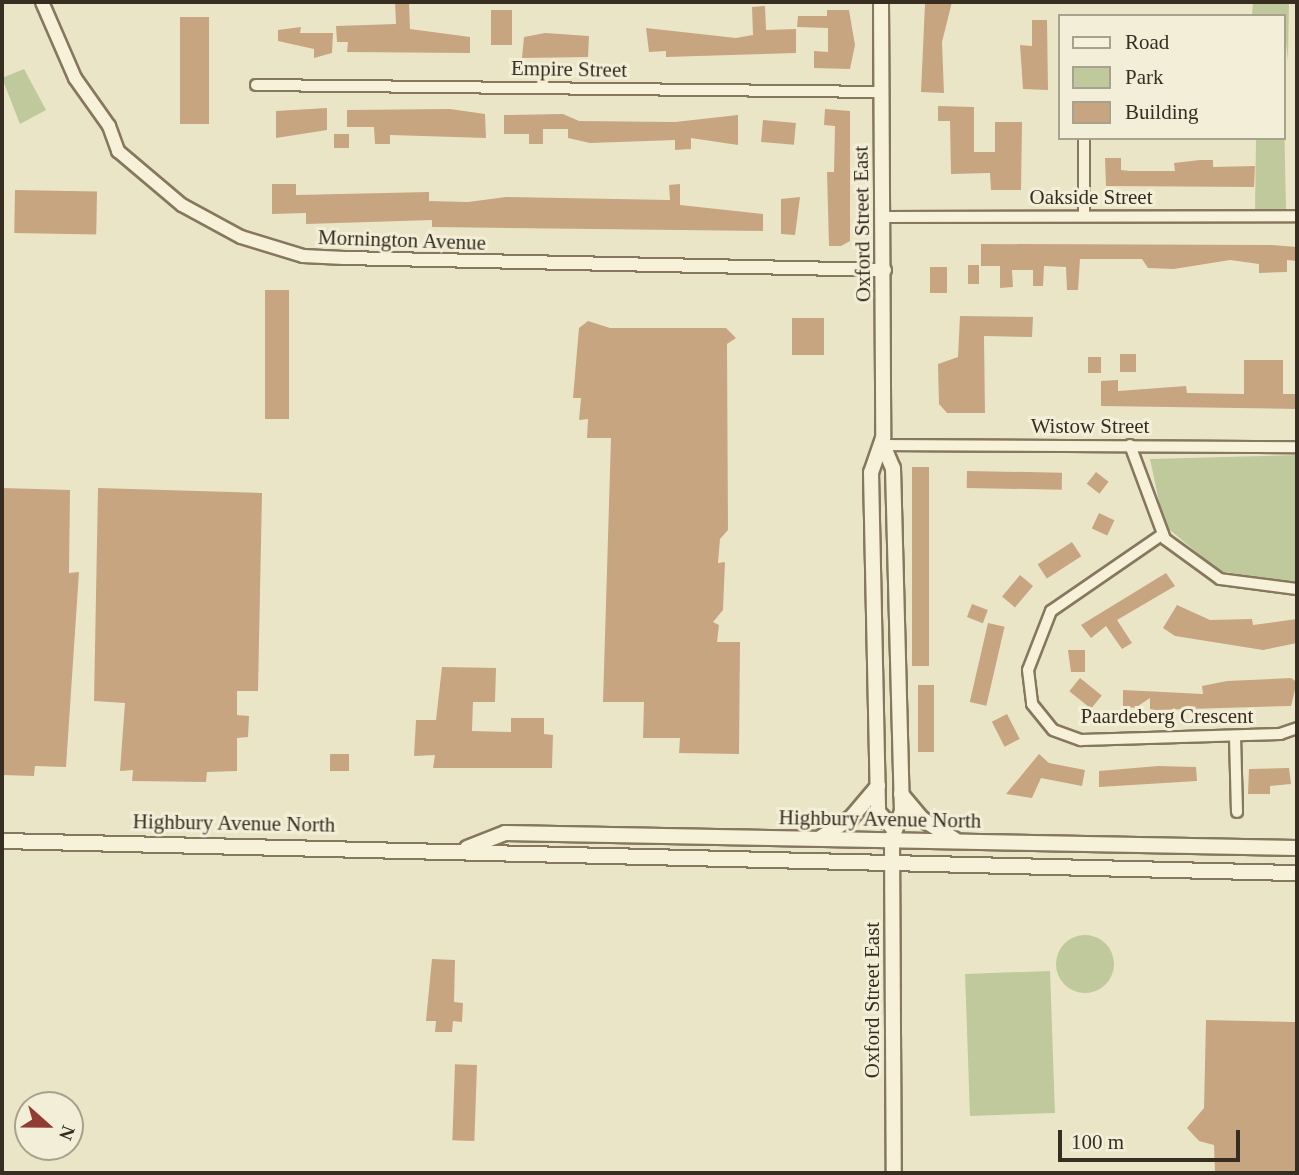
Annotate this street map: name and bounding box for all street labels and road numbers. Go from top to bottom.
street label: Empire Street [511,55,627,83]
street label: Oxford Street East [848,146,876,302]
street label: Oakside Street [1029,184,1153,210]
street label: Mornington Avenue [317,224,487,256]
street label: Wistow Street [1031,413,1149,439]
street label: Paardeberg Crescent [1081,703,1253,729]
street label: Highbury Avenue North [778,805,982,833]
street label: Highbury Avenue North [132,809,336,837]
street label: Oxford Street East [859,922,885,1078]

